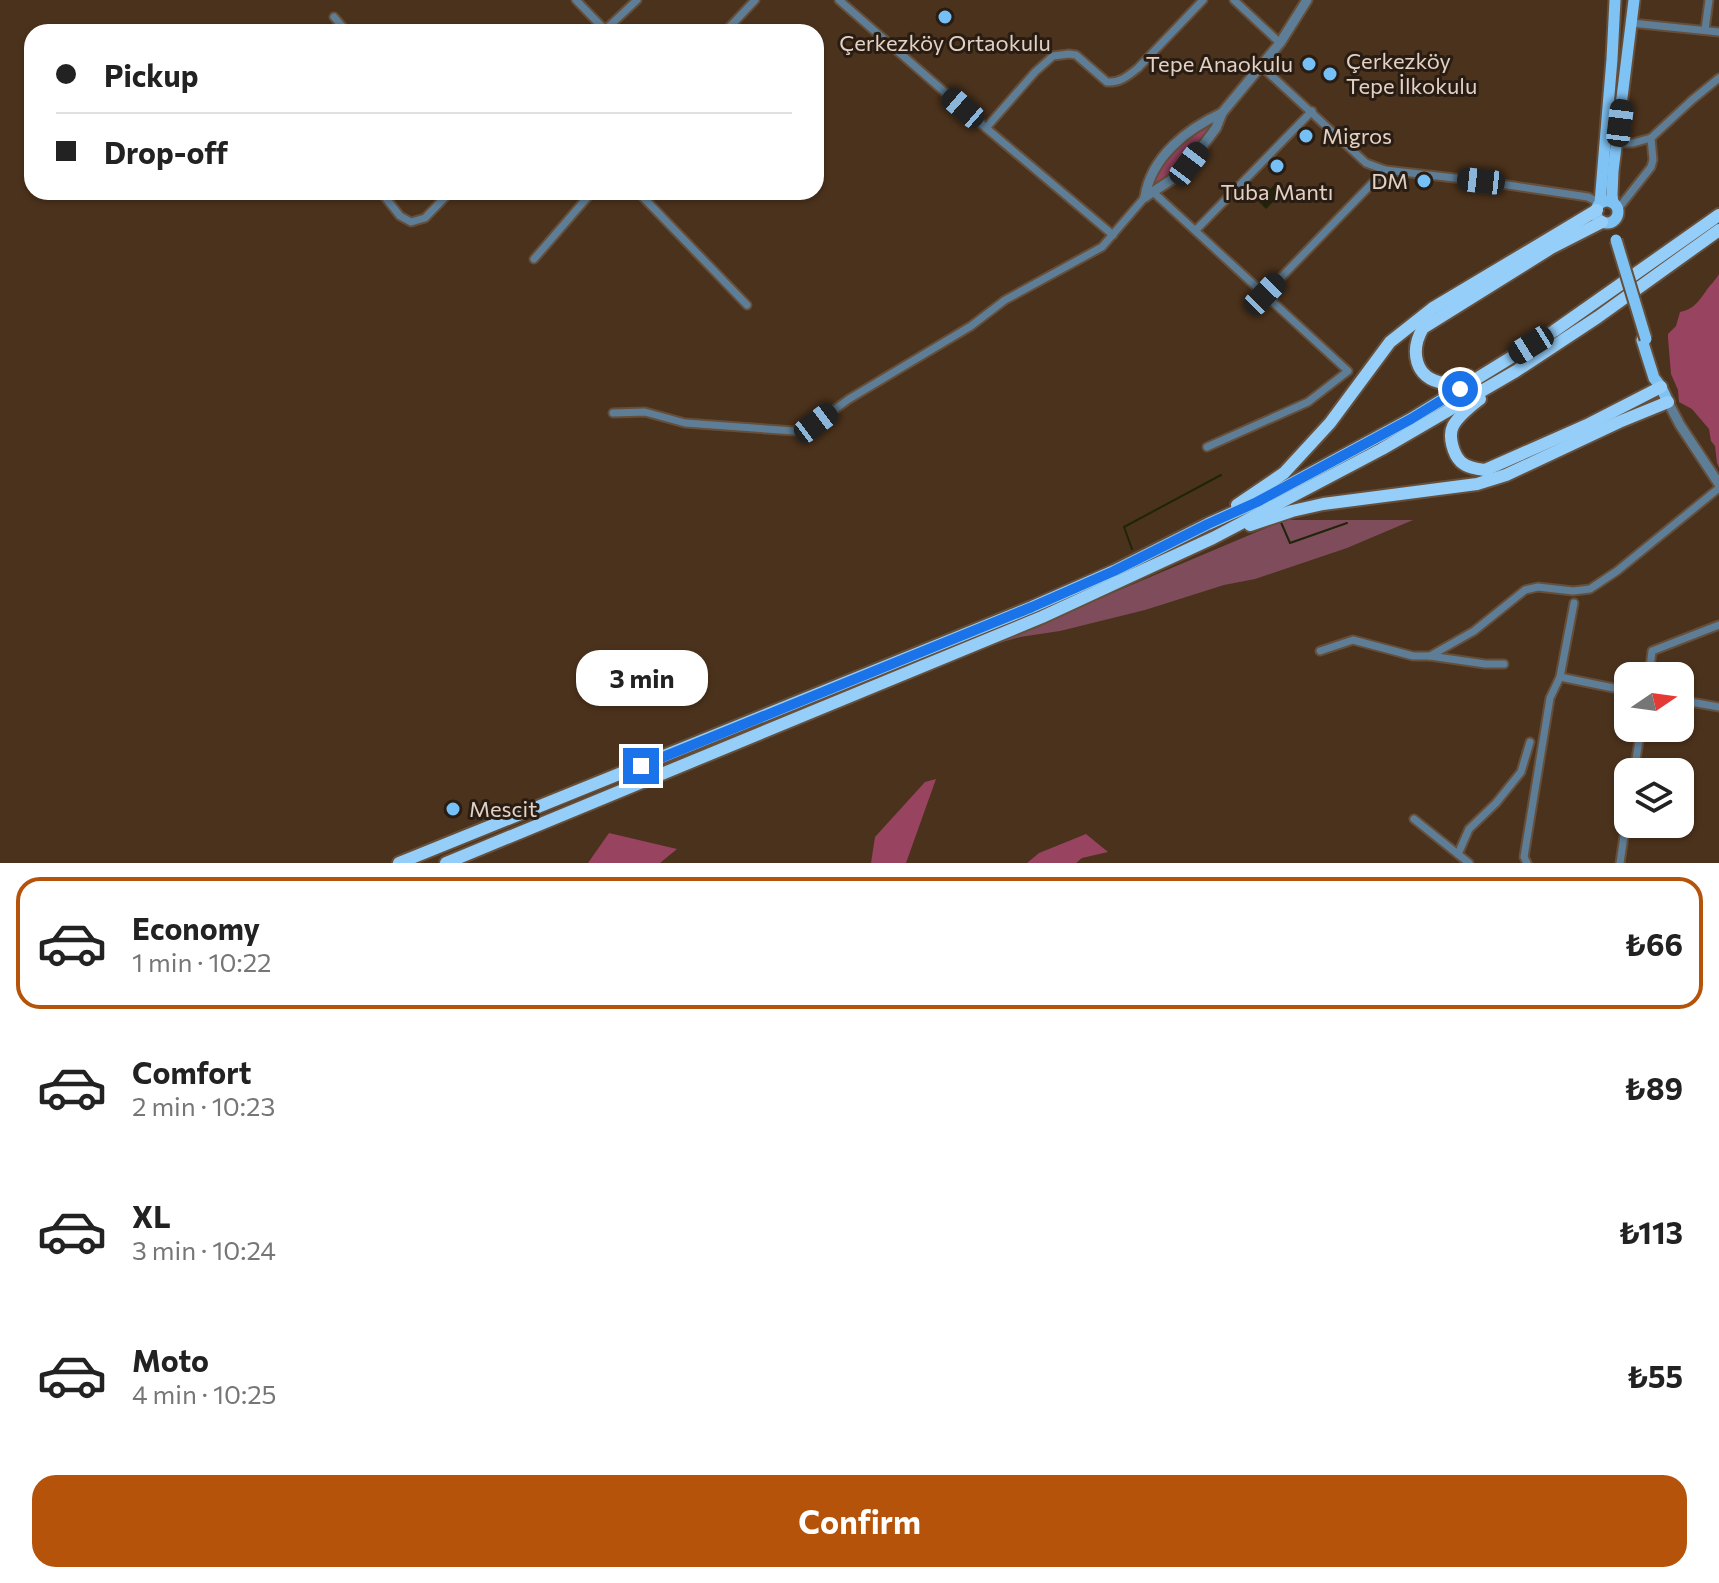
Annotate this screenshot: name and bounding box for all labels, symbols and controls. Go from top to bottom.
marker: Çerkezköy Ortaokulu [936,8,954,26]
place label: Çerkezköy Ortaokulu [839,29,1051,56]
place label: Çerkezköy Tepe İlkokulu [1346,47,1477,99]
place label: Tepe Anaokulu [1146,50,1293,77]
marker: Tepe Anaokulu [1300,55,1318,73]
text: Pickup [104,56,198,93]
marker: Çerkezköy Tepe İlkokulu [1321,65,1339,83]
car [937,83,989,133]
car [1605,98,1635,148]
place label: Migros [1322,122,1392,149]
marker: Migros [1297,127,1315,145]
text: Drop-off [104,133,228,170]
car [1165,138,1213,190]
marker: Tuba Mantı [1268,157,1286,175]
place label: DM [1371,167,1408,194]
car [1456,167,1506,195]
marker: DM [1415,172,1433,190]
place label: Tuba Mantı [1221,178,1333,205]
car [1240,268,1290,320]
car [1504,322,1558,368]
route start [1442,371,1478,407]
car [790,399,842,447]
callout: 3 min [575,650,707,706]
text: 3 min [609,662,675,693]
north arrow [1614,662,1694,742]
map controls [1614,662,1694,838]
route end [623,748,659,784]
button: layers [1614,758,1694,838]
place label: Mescit [469,795,537,822]
marker: Mescit [444,800,462,818]
icon: car [36,907,108,979]
text: Economy [132,909,260,946]
text: ₺66 [1624,925,1683,962]
text: 1 min · 10:22 [132,946,272,977]
icon: car [36,1051,108,1123]
text: Comfort [132,1053,251,1090]
text: ₺89 [1624,1069,1683,1106]
text: 2 min · 10:23 [132,1090,275,1121]
icon: car [36,1195,108,1267]
text: XL [132,1197,171,1234]
text: ₺113 [1618,1213,1683,1250]
text: 3 min · 10:24 [132,1234,276,1265]
icon: car [36,1339,108,1411]
text: Moto [132,1341,209,1378]
text: ₺55 [1627,1357,1683,1394]
text: 4 min · 10:25 [132,1378,277,1409]
button: Confirm [32,1475,1687,1567]

